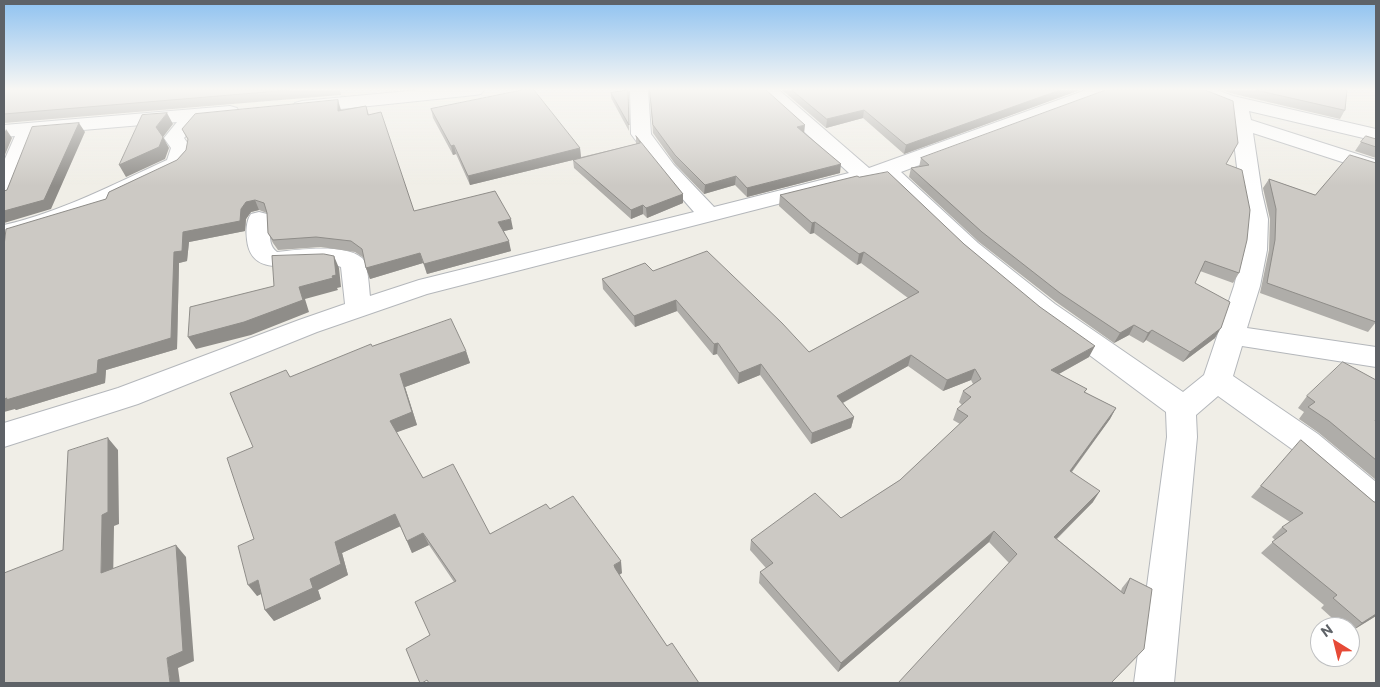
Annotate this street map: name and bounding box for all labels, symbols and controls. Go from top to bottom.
north arrow [1310,617,1360,667]
text: N [1317,620,1336,640]

